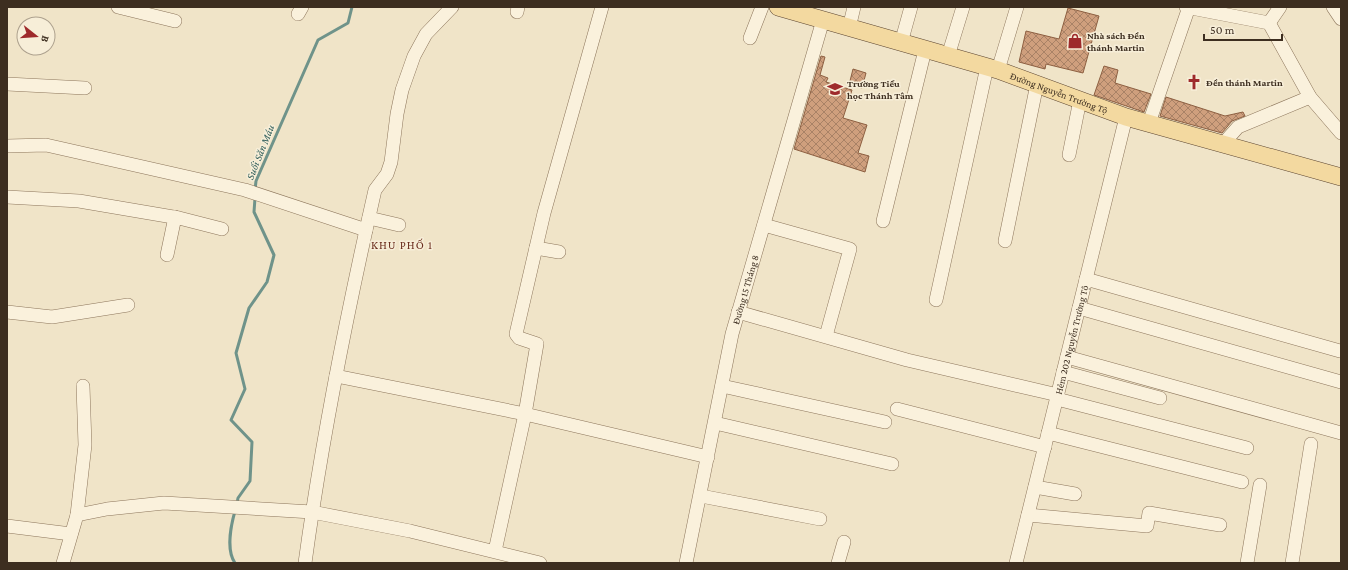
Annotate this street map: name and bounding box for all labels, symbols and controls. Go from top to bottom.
north arrow [16,16,56,56]
scale bar [1204,16,1282,42]
text: 50 m [1210,23,1235,37]
place label: Nhà sách Đền thánh Martin [1087,30,1145,53]
shop icon: Nhà sách Đền thánh Martin [1066,32,1084,50]
text: B [39,34,52,44]
street label: Đường Nguyễn Trường Tộ [1009,70,1109,116]
church icon: Đền thánh Martin [1185,73,1203,91]
place label: Đền thánh Martin [1206,77,1283,88]
place label: Trường Tiểu học Thánh Tâm [847,78,914,101]
school or university icon: Trường Tiểu học Thánh Tâm [826,80,844,98]
water label: Suối Săn Máu [244,122,277,181]
district label: KHU PHỐ 1 [371,238,433,252]
street label: Đường 15 Tháng 8 [730,253,761,326]
street label: Hẻm 202 Nguyễn Trường Tộ [1053,284,1090,396]

